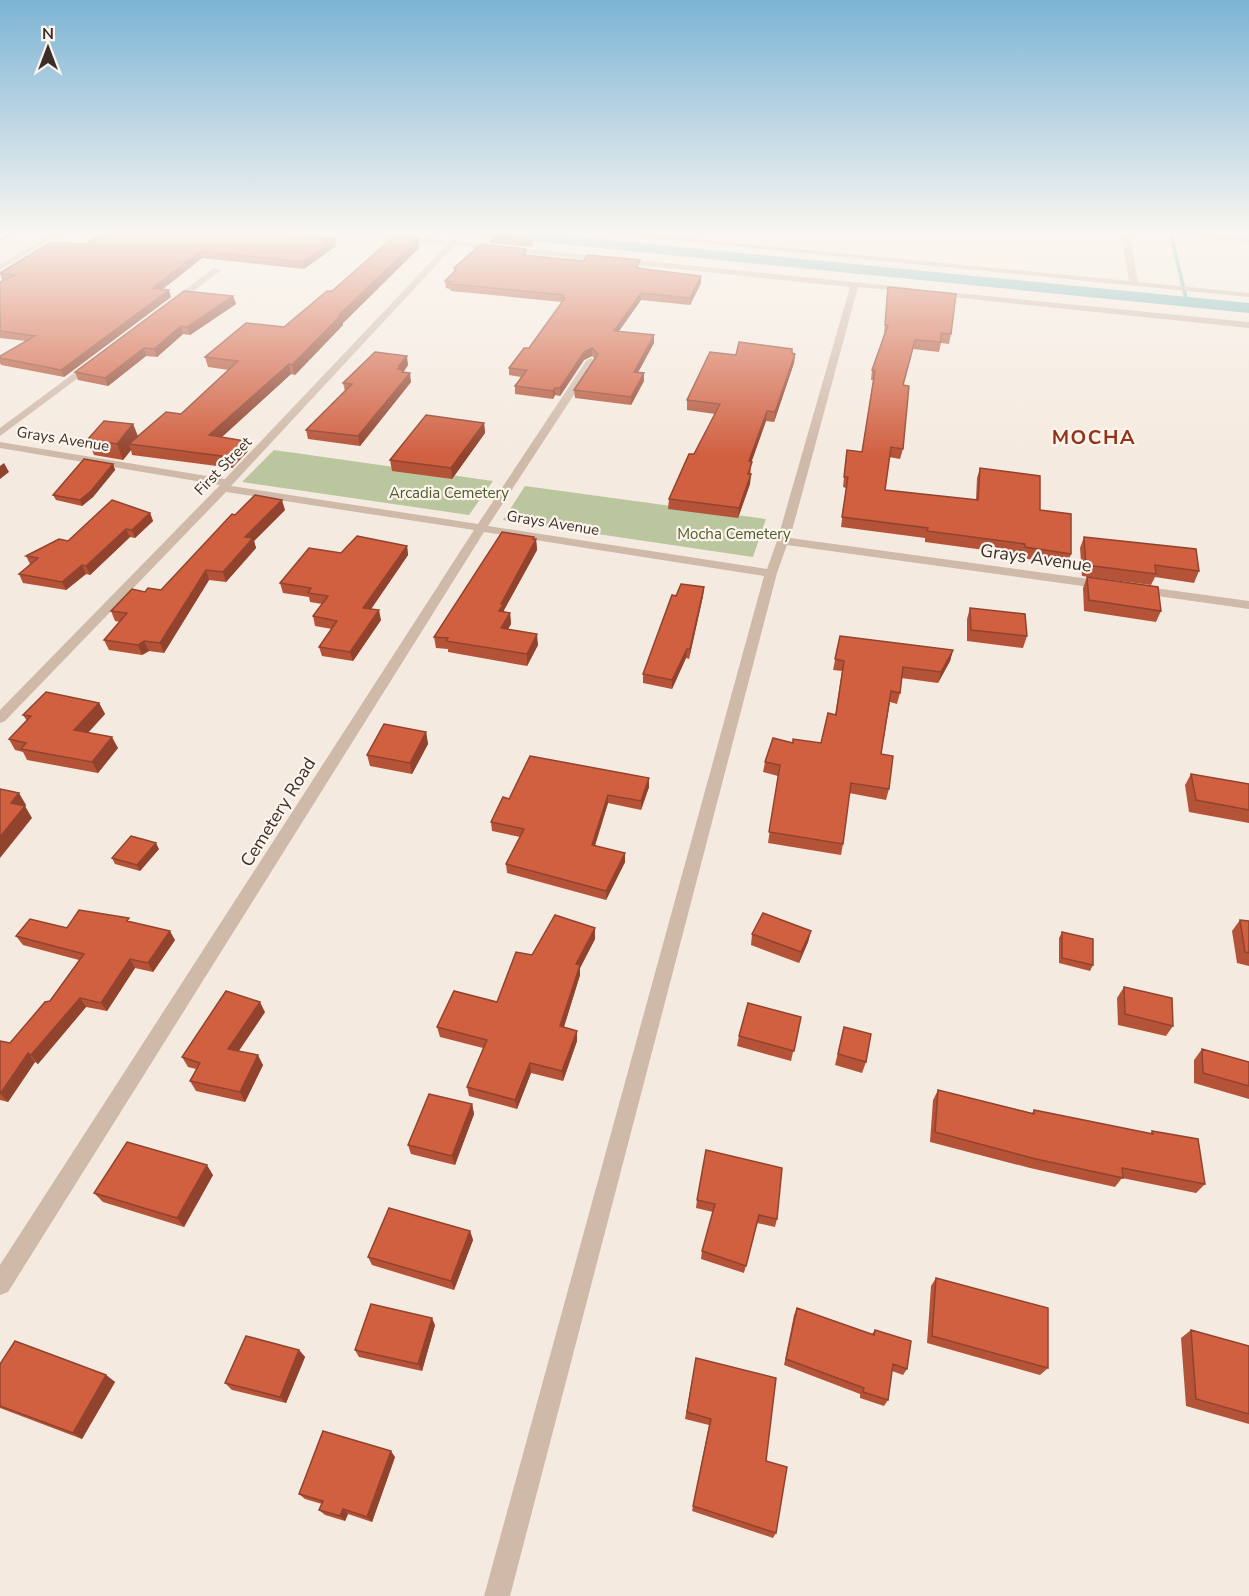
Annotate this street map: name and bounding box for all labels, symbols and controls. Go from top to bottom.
north arrow [18,18,78,78]
text: N [42,23,54,45]
street label: Grays Avenue [15,422,111,456]
district label: MOCHA [1052,424,1136,451]
street label: First Street [190,432,256,500]
park label: Arcadia Cemetery [389,483,509,503]
street label: Grays Avenue [505,506,601,540]
park label: Mocha Cemetery [677,524,791,544]
street label: Grays Avenue [979,538,1093,578]
street label: Cemetery Road [235,753,321,871]

